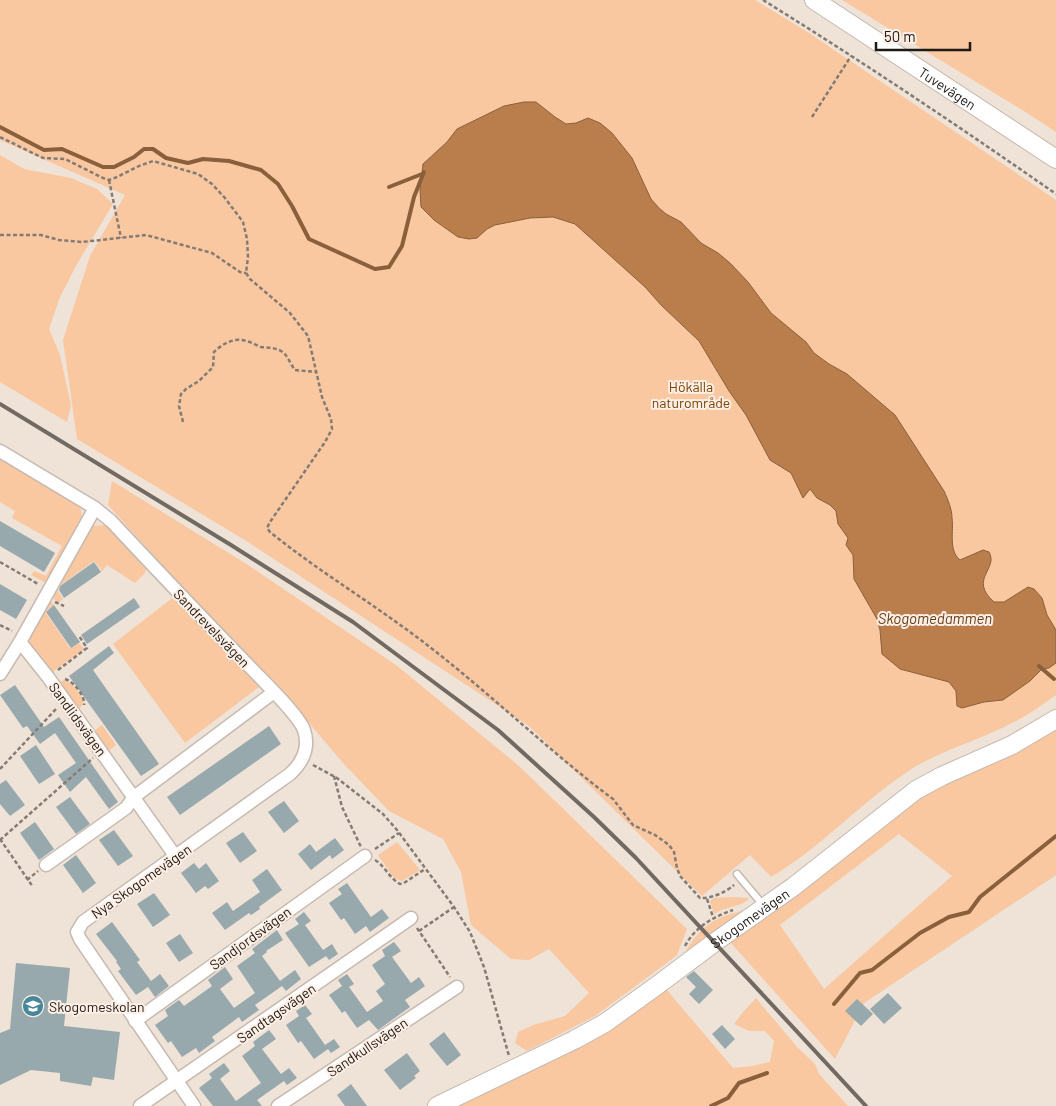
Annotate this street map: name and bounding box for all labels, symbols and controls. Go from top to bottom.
scale bar [876,20,970,52]
text: 50 m [884,27,916,45]
street label: Tuvevägen [916,63,979,113]
park label: Hökälla naturområde [652,378,730,411]
street label: Sandrevelsvägen [170,585,254,671]
water label: Skogomedammen [878,609,992,627]
street label: Sandlidsvägen [45,679,111,759]
street label: Nya Skogomevägen [88,840,194,922]
street label: Skogomevägen [706,884,792,951]
street label: Sandjordsvägen [206,903,294,973]
street label: Sandtagsvägen [233,980,319,1046]
school or university icon: Skogomeskolan [21,994,45,1018]
place label: Skogomeskolan [49,998,145,1015]
street label: Sandkullsvägen [323,1014,411,1080]

